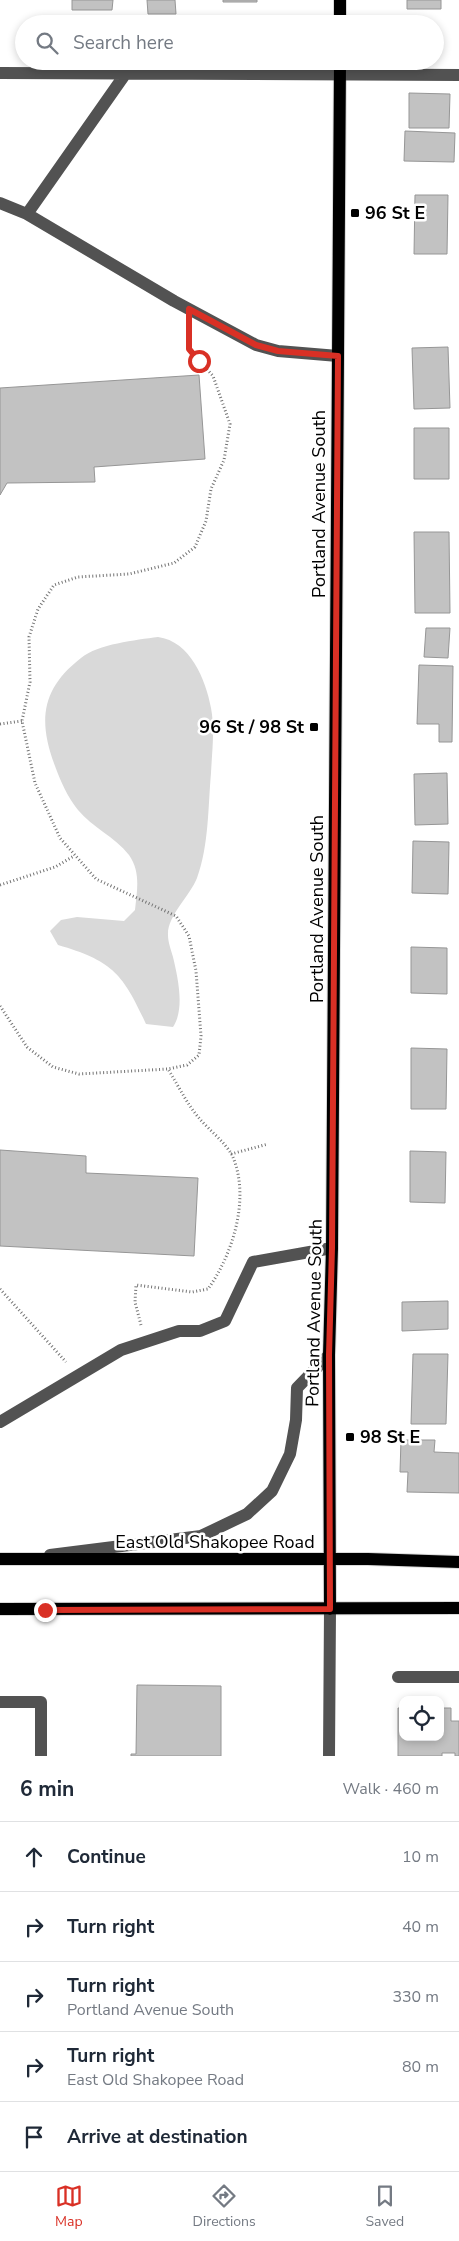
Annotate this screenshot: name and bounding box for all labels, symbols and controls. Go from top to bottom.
search box [15,15,444,70]
icon: search [33,29,61,57]
text: Search here [73,30,174,56]
place label: 96 St E [365,201,425,225]
marker: 96 St E [349,207,361,219]
route start [188,350,211,373]
street label: Portland Avenue South [307,410,331,598]
place label: 96 St / 98 St [199,715,304,739]
marker: 96 St / 98 St [308,721,320,733]
street label: Portland Avenue South [305,815,329,1003]
street label: Portland Avenue South [300,1219,328,1407]
place label: 98 St E [360,1425,420,1449]
marker: 98 St E [344,1431,356,1443]
street label: East Old Shakopee Road [115,1530,315,1554]
route end [34,1599,57,1622]
map controls [399,1696,444,1741]
button: locate [399,1696,444,1741]
text: 6 min [20,1775,74,1803]
text: Walk · 460 m [343,1778,439,1800]
icon: ahead [20,1843,48,1871]
text: Continue [67,1844,146,1870]
text: 10 m [402,1846,439,1868]
icon: right [20,1913,48,1941]
text: Turn right [67,1914,154,1940]
text: 40 m [402,1916,439,1938]
text: Turn right [67,1973,154,1999]
icon: right [20,1983,48,2011]
text: 330 m [392,1986,439,2008]
text: Portland Avenue South [67,1999,234,2021]
text: Turn right [67,2043,154,2069]
icon: right [20,2053,48,2081]
text: 80 m [402,2056,439,2078]
text: East Old Shakopee Road [67,2069,244,2091]
icon: arrive [20,2123,48,2151]
text: Arrive at destination [67,2124,248,2150]
tab: Map [55,2182,83,2231]
tab: Directions [193,2182,256,2231]
tab: Saved [365,2182,404,2231]

